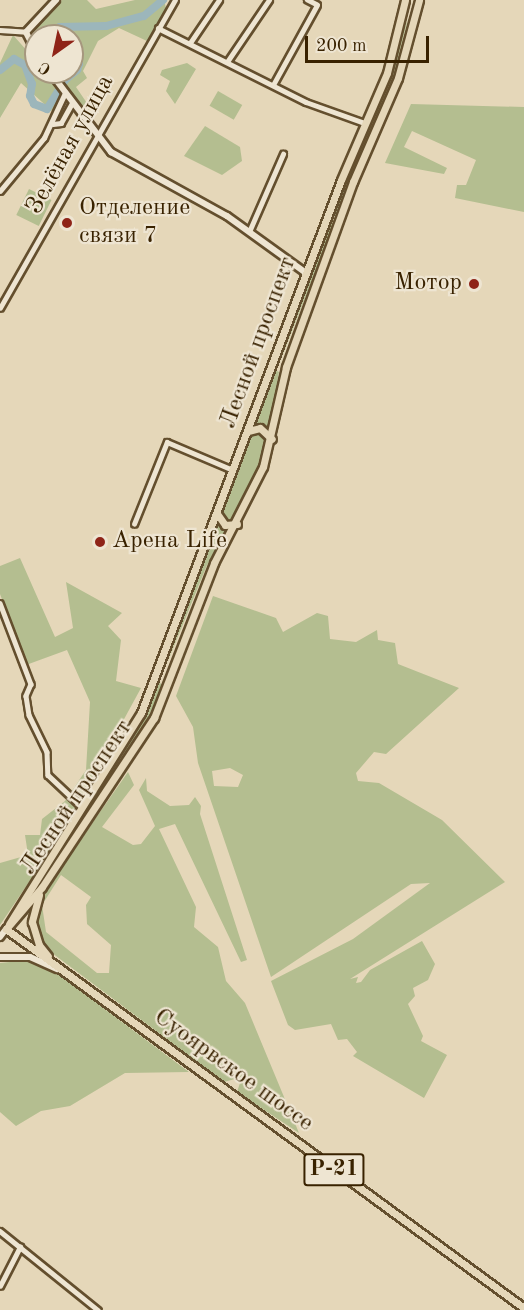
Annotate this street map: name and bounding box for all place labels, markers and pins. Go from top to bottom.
place label: Отделение связи 7 [79,195,190,251]
marker: Отделение связи 7 [60,216,74,230]
place label: Мотор [394,270,462,298]
marker: Мотор [467,277,481,291]
place label: Арена Life [112,528,227,556]
marker: Арена Life [93,535,107,549]

